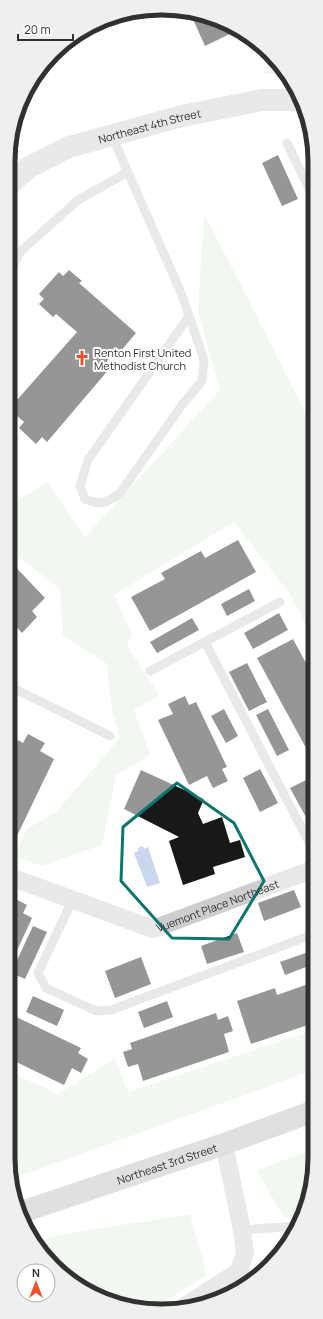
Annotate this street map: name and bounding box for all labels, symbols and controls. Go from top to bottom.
scale bar [18,16,73,42]
text: 20 m [24,21,51,38]
street label: Northeast 4th Street [96,105,202,146]
place label: Renton First United Methodist Church [94,345,191,373]
church icon: Renton First United Methodist Church [73,349,91,367]
street label: Vuemont Place Northeast [154,875,281,935]
street label: Northeast 3rd Street [115,1139,219,1187]
north arrow [16,1263,56,1303]
text: N [32,1265,40,1280]

